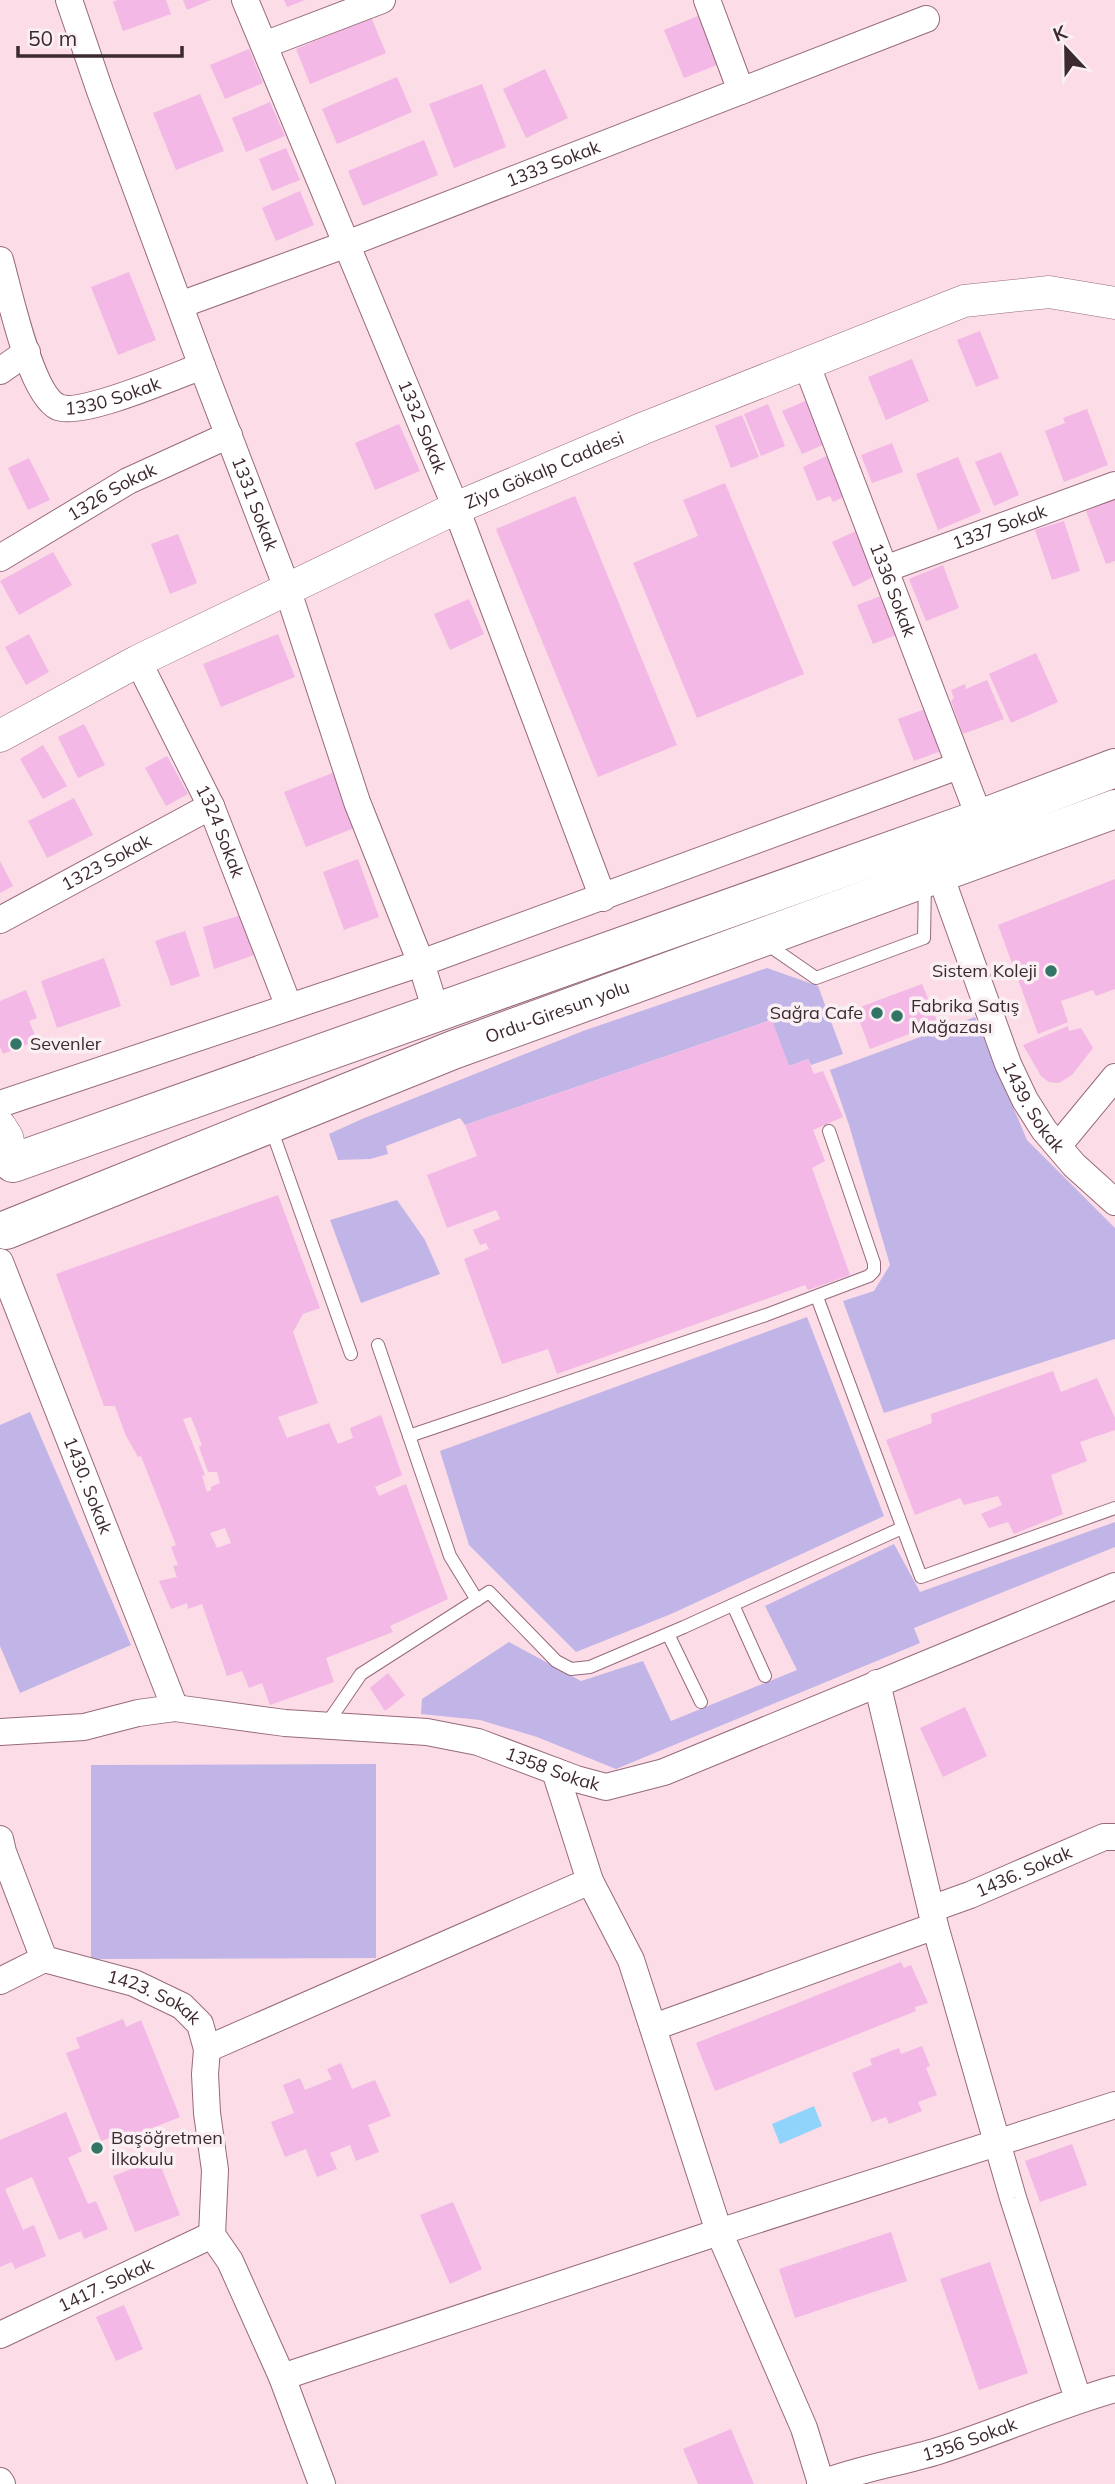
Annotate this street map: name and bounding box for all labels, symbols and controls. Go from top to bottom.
scale bar [18,14,182,58]
north arrow [1031,14,1101,84]
text: K [1049,19,1071,47]
text: 50 m [28,25,77,51]
street label: 1333 Sokak [503,135,604,192]
street label: 1330 Sokak [64,371,164,420]
street label: 1332 Sokak [393,376,453,477]
street label: Ziya Gökalp Caddesi [461,426,627,514]
street label: 1331 Sokak [227,453,284,555]
street label: 1326 Sokak [63,457,161,526]
street label: 1337 Sokak [949,499,1050,554]
street label: 1336 Sokak [865,540,922,641]
street label: 1324 Sokak [191,780,250,882]
street label: 1323 Sokak [57,828,156,896]
place label: Sistem Koleji [932,959,1037,982]
marker: Sistem Koleji [1043,963,1059,979]
street label: Ordu-Giresun yolu [482,975,633,1048]
place label: Fabrika Satış Mağazası [911,994,1019,1038]
place label: Sağra Cafe [770,1001,863,1024]
marker: Sağra Cafe [869,1005,885,1021]
marker: Fabrika Satış Mağazası [889,1008,905,1024]
place label: Sevenler [30,1032,102,1055]
marker: Sevenler [8,1036,24,1052]
street label: 1439. Sokak [997,1058,1071,1158]
street label: 1430. Sokak [59,1433,118,1538]
street label: 1358 Sokak [502,1741,603,1796]
street label: 1436. Sokak [972,1840,1076,1902]
street label: 1423. Sokak [105,1964,207,2030]
place label: Başöğretmen İlkokulu [111,2126,223,2170]
marker: Başöğretmen İlkokulu [89,2140,105,2156]
street label: 1417. Sokak [54,2252,158,2317]
street label: 1356 Sokak [919,2412,1021,2466]

